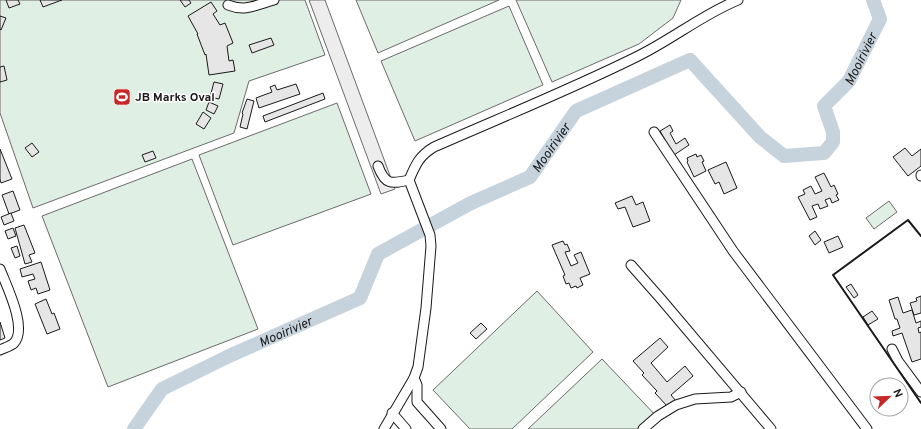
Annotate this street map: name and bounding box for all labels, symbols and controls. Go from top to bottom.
water label: Mooirivier [842,30,882,88]
sports icon: JB Marks Oval [112,87,132,107]
place label: JB Marks Oval [135,90,215,106]
water label: Mooirivier [530,120,576,176]
water label: Mooirivier [257,314,316,352]
north arrow [869,377,909,417]
text: N [889,387,905,400]

